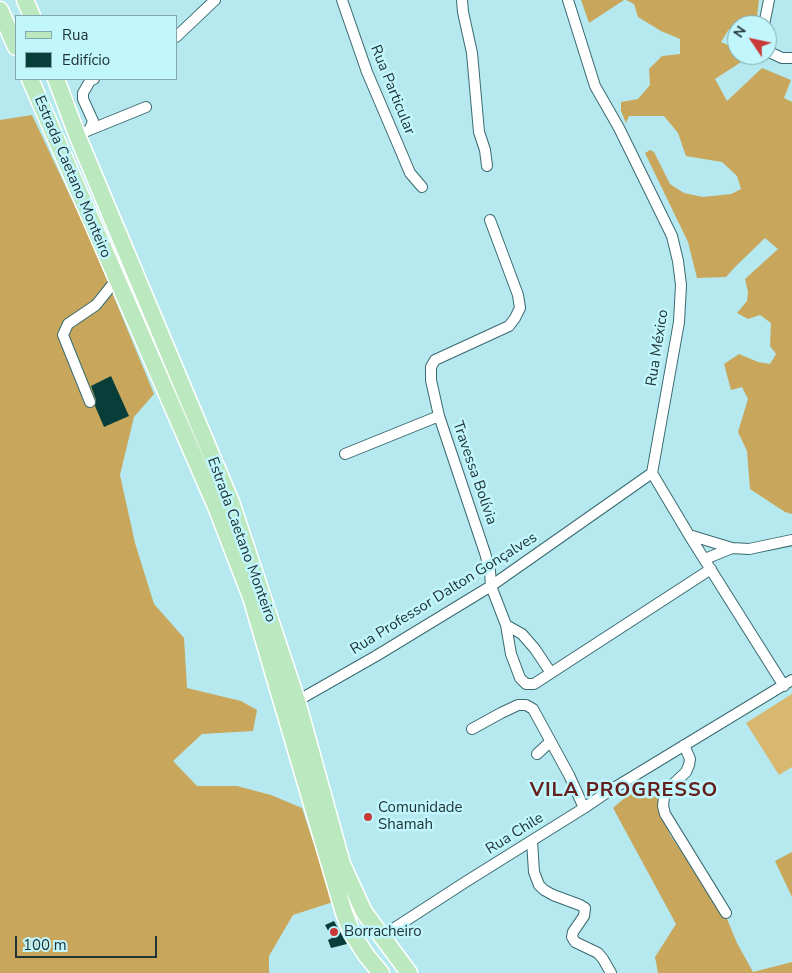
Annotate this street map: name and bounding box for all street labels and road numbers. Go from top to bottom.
street label: Rua Particular [366,43,418,137]
street label: Estrada Caetano Monteiro [30,93,114,261]
street label: Rua México [643,308,673,388]
street label: Travessa Bolívia [448,419,500,527]
street label: Estrada Caetano Monteiro [203,455,279,625]
street label: Rua Professor Dalton Gonçalves [347,529,541,659]
street label: Rua Chile [483,809,547,859]

